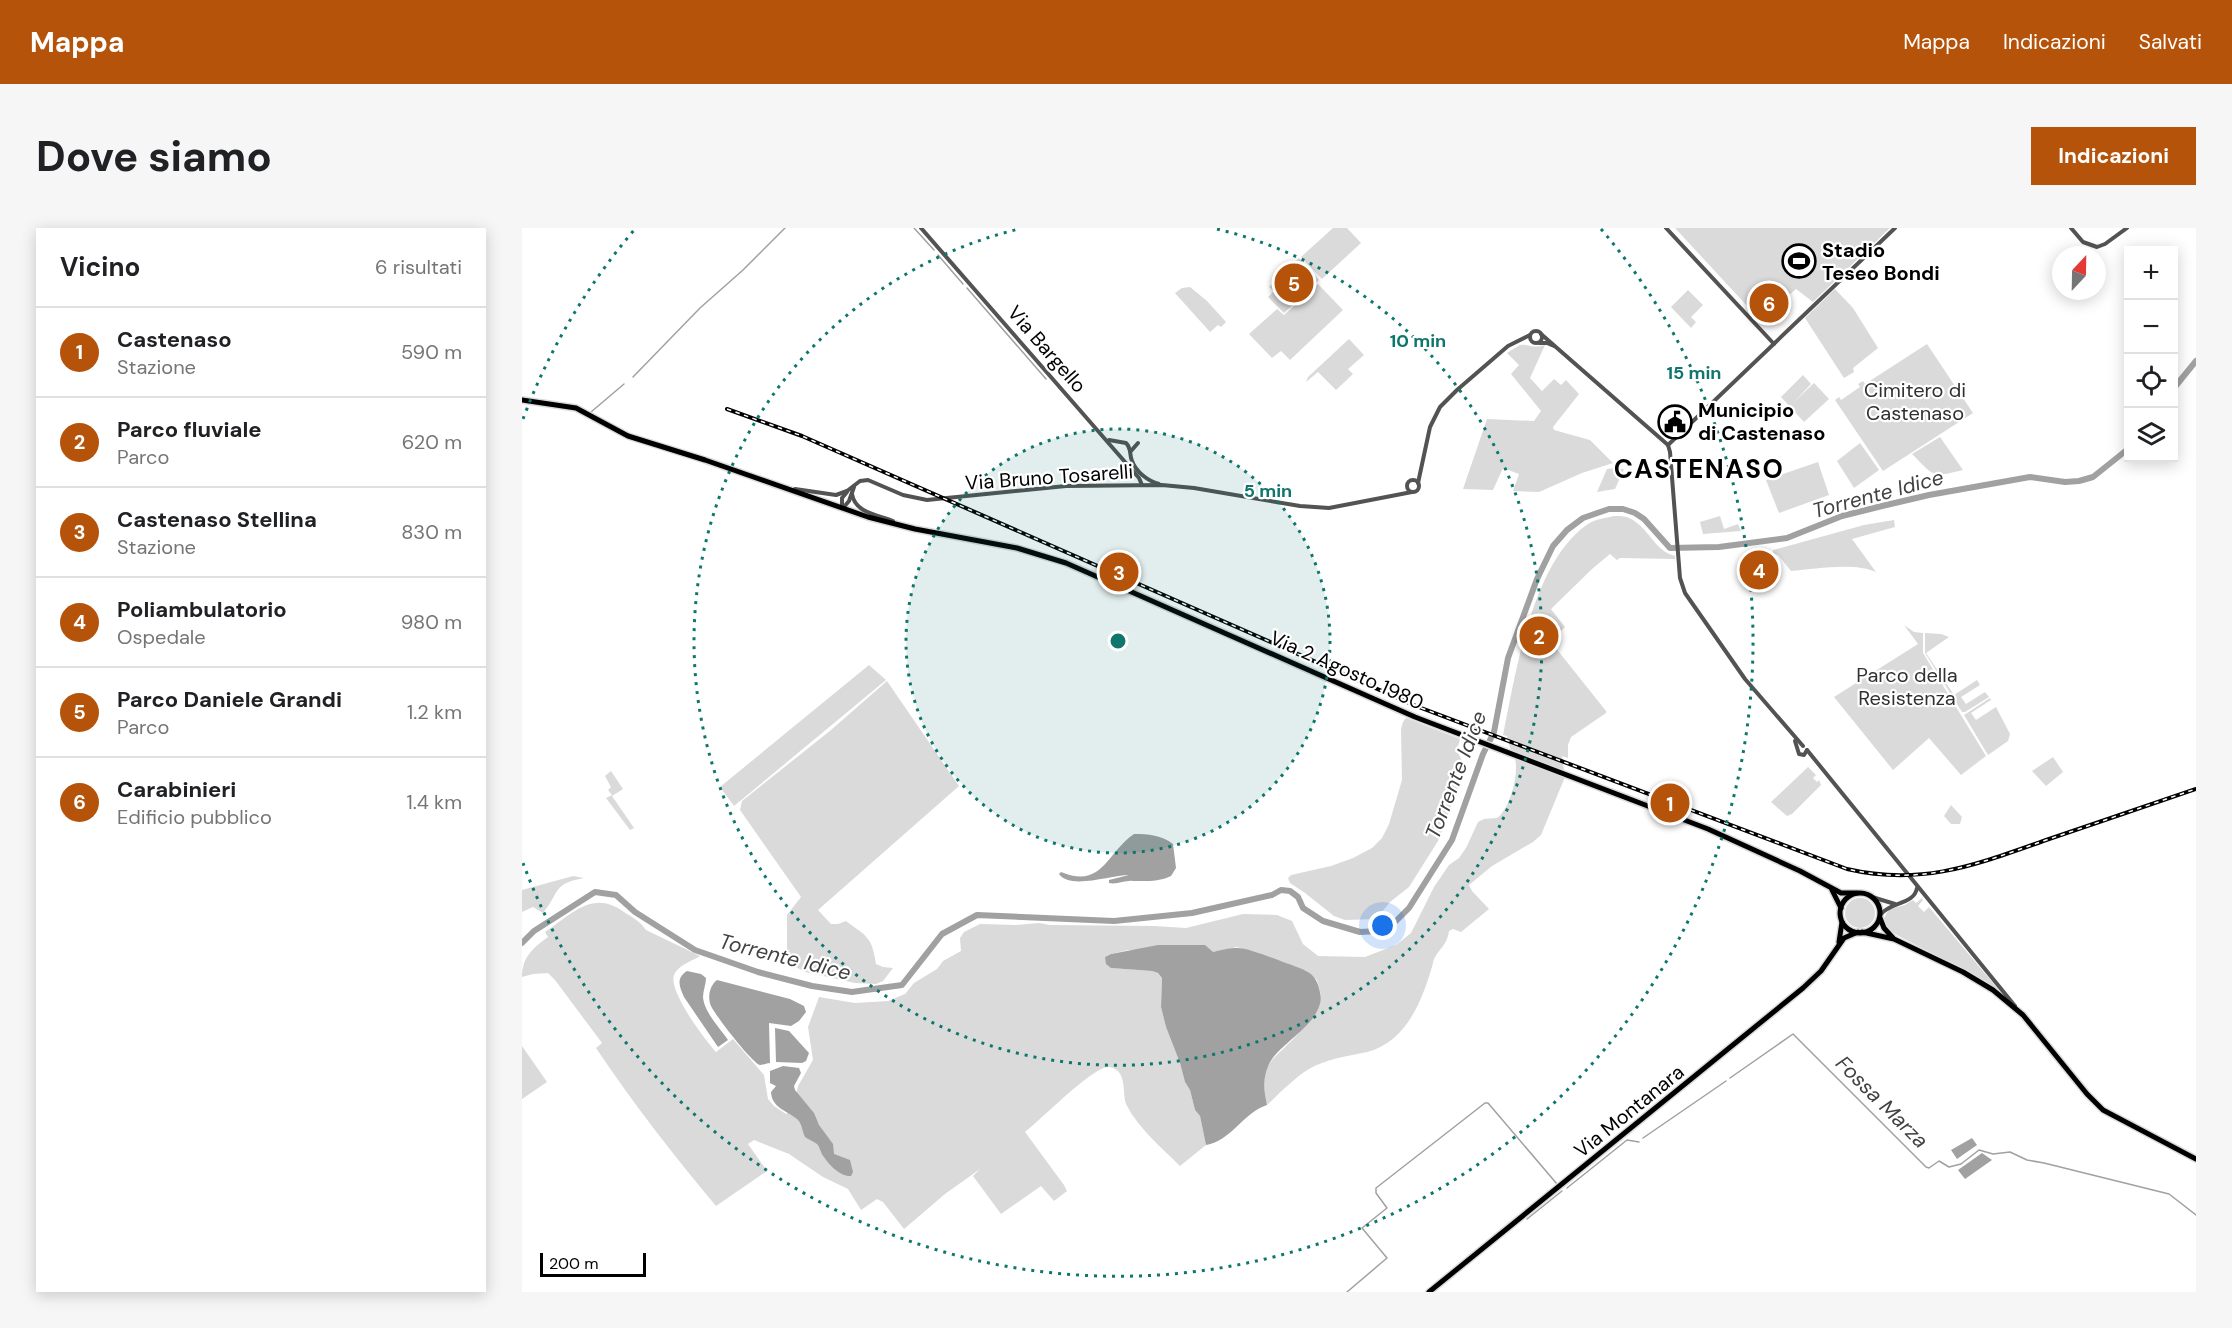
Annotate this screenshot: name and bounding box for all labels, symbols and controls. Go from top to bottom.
text: Mappa [30,24,124,61]
text: Mappa [1903,28,1970,56]
text: Indicazioni [2003,28,2106,56]
text: Salvati [2139,28,2202,56]
button: Indicazioni [2031,127,2196,185]
text: Dove siamo [36,129,272,184]
place label: Stadio Teseo Bondi [1822,237,1940,286]
sports icon: Stadio Teseo Bondi [1781,243,1817,279]
north arrow [2052,246,2106,300]
map controls [2124,246,2178,462]
button: + [2124,246,2178,300]
text: Vicino [60,250,140,284]
text: 6 risultati [375,254,462,280]
pin: 5 [1274,260,1314,306]
pin: 6 [1750,280,1788,326]
street label: Via Bargello [1002,300,1092,398]
button: − [2124,300,2178,354]
text: Castenaso [117,325,232,354]
text: 10 min [1390,329,1446,353]
text: 1 [76,339,83,365]
text: 590 m [401,339,462,365]
text: Stazione [117,354,196,380]
button: locate [2124,354,2178,408]
text: 15 min [1667,361,1721,385]
park label: Cimitero di Castenaso [1864,377,1966,426]
place label: Municipio di Castenaso [1698,397,1825,446]
public building icon: Municipio di Castenaso [1657,404,1693,440]
button: layers [2124,408,2178,462]
text: Parco fluviale [117,415,262,444]
text: 2 [74,429,85,455]
text: 620 m [402,429,462,455]
text: Parco [117,444,169,470]
district label: CASTENASO [1614,452,1784,486]
street label: Via Bruno Tosarelli [964,458,1134,496]
water label: Torrente Idice [1809,463,1947,525]
text: 5 min [1244,479,1292,503]
text: Castenaso Stellina [117,505,317,534]
text: 3 [73,519,86,545]
text: 830 m [401,519,462,545]
text: Stazione [117,534,196,560]
pin: 4 [1740,548,1778,592]
pin: 3 [1100,550,1138,594]
text: Poliambulatorio [117,595,287,624]
text: 4 [73,609,86,635]
text: 980 m [401,609,462,635]
pin: 2 [1520,614,1558,658]
text: Ospedale [117,624,206,650]
street label: Via 2 Agosto 1980 [1266,624,1428,716]
centre of rings [1108,631,1128,651]
park label: Parco della Resistenza [1856,662,1958,711]
text: Parco Daniele Grandi [117,685,342,714]
text: 5 [73,699,86,725]
text: 1.2 km [407,699,462,725]
water label: Torrente Idice [1419,707,1493,843]
text: Parco [117,714,169,740]
text: Carabinieri [117,775,236,804]
pin: 1 [1650,780,1690,826]
text: 6 [73,789,86,815]
text: 1.4 km [406,789,462,815]
text: Edificio pubblico [117,804,272,830]
your location [1368,911,1397,940]
water label: Torrente Idice [716,927,854,987]
water label: Fossa Marza [1830,1050,1934,1154]
street label: Via Montanara [1569,1059,1689,1163]
scale bar [540,1250,646,1278]
text: 200 m [549,1253,598,1274]

